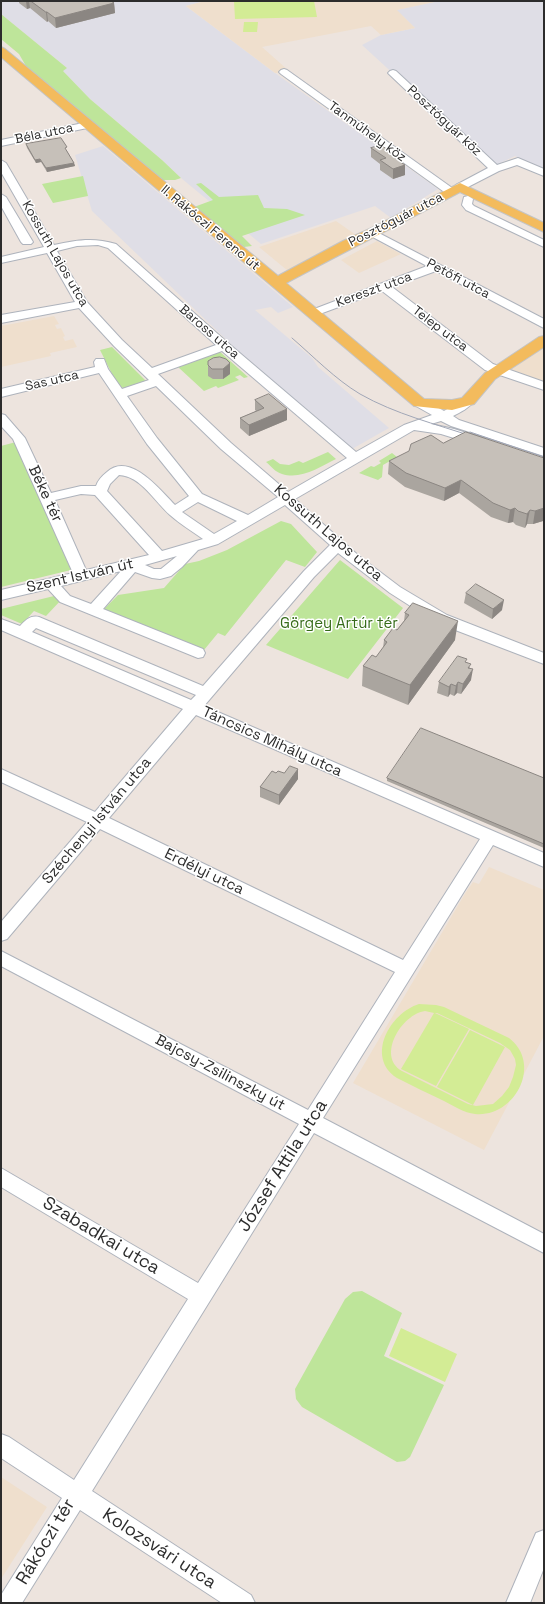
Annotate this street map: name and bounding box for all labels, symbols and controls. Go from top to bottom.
street label: Posztógyár köz [403,82,485,160]
street label: Tanműhely köz [325,99,409,165]
street label: Béla utca [13,120,75,148]
street label: II. Rákóczi Ferenc út [157,182,263,274]
street label: Posztógyár utca [346,189,446,251]
street label: Kossuth Lajos utca [18,198,92,310]
street label: Petőfi utca [424,256,492,302]
street label: Kereszt utca [334,269,414,311]
street label: Baross utca [176,302,242,362]
street label: Telep utca [409,303,471,355]
street label: Sas utca [24,367,80,395]
street label: Béke tér [24,463,66,525]
street label: Kossuth Lajos utca [270,481,386,585]
street label: Szent István út [25,555,135,597]
park label: Görgey Artúr tér [280,615,398,633]
street label: Táncsics Mihály utca [199,703,345,781]
street label: Széchenyi István utca [39,754,155,888]
street label: Erdélyi utca [161,845,247,899]
street label: Bajcsy-Zsilinszky út [152,1031,288,1115]
street label: József Attila utca [234,1096,332,1236]
street label: Szabadkai utca [38,1193,164,1279]
street label: Rákóczi tér [12,1495,80,1589]
street label: Kolozsvári utca [98,1504,220,1594]

